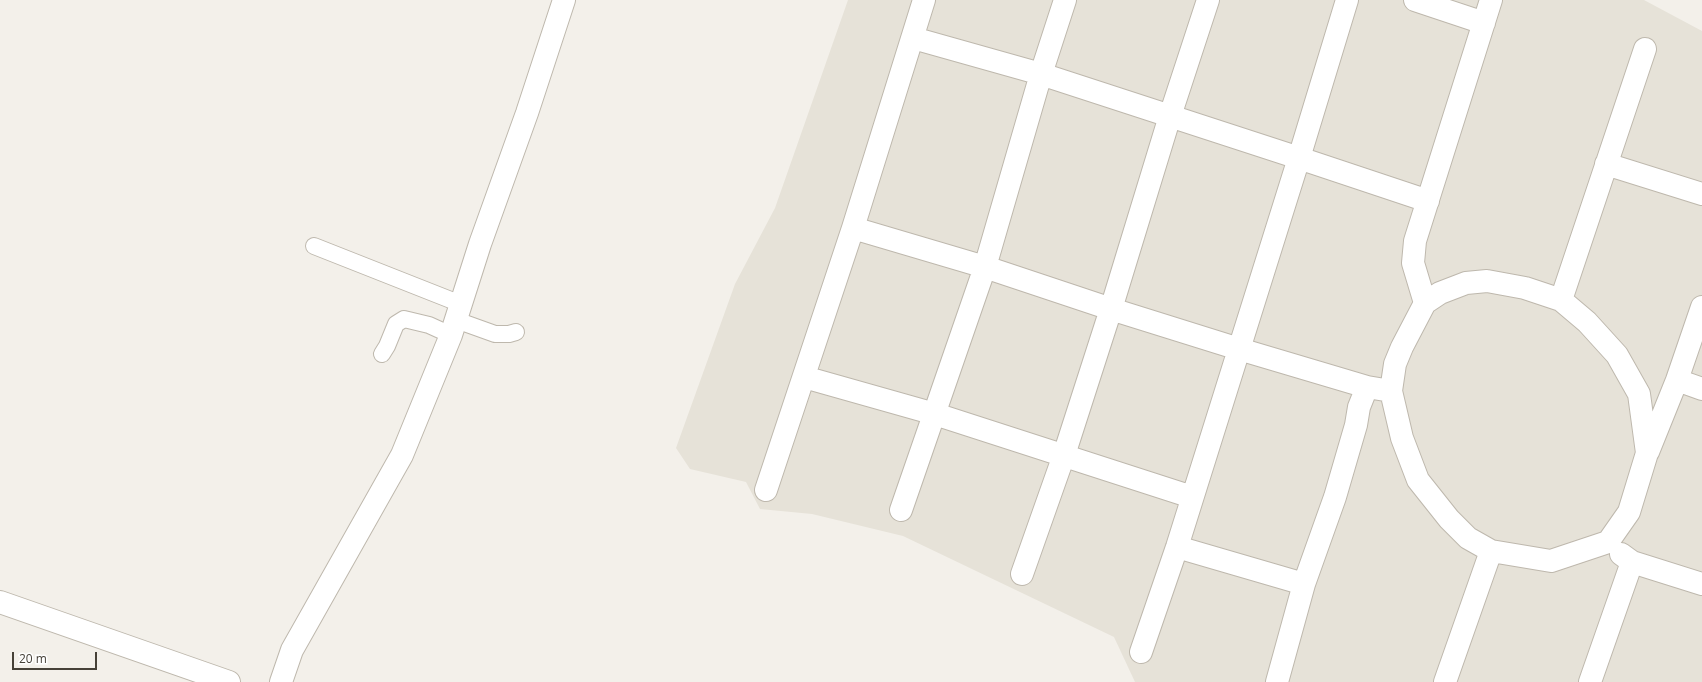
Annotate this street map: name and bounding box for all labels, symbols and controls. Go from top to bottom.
scale bar [14,644,99,670]
text: 20 m [19,650,47,667]

